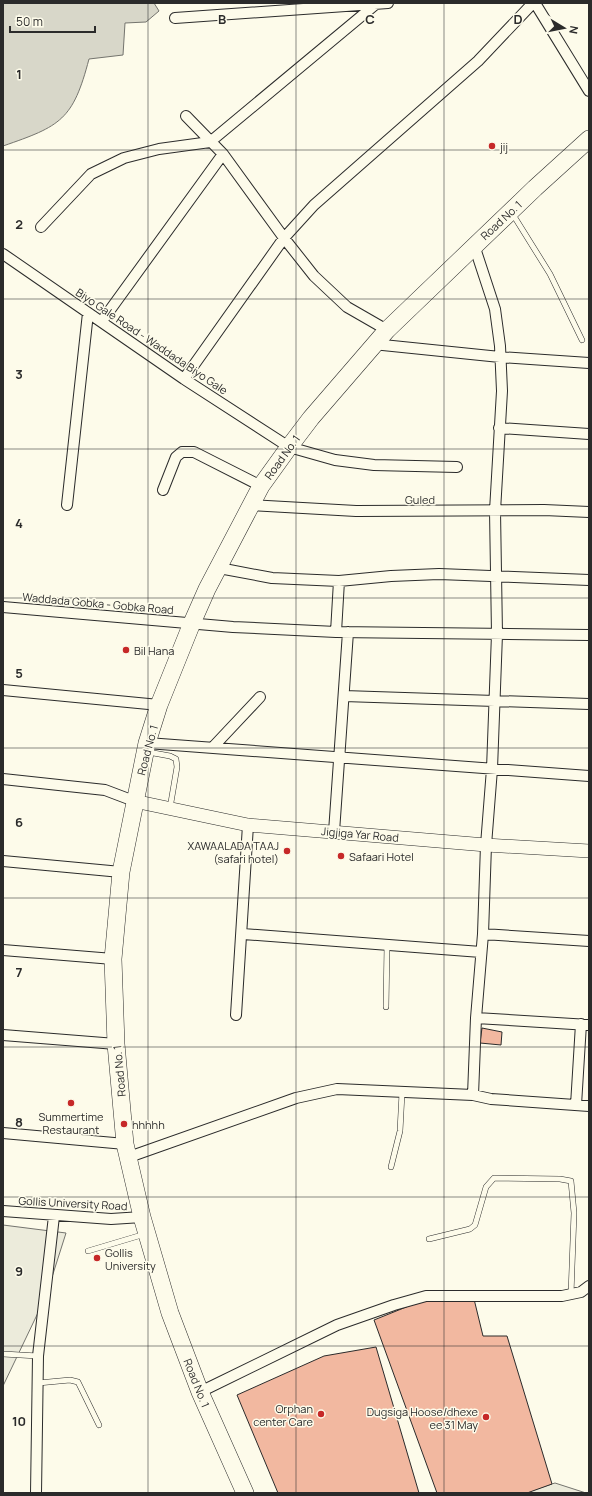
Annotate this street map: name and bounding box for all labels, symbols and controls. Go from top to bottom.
scale bar [10,8,95,34]
north arrow [544,8,584,48]
text: B [218,10,226,28]
text: C [365,10,375,28]
text: D [513,10,523,28]
text: 50 m [16,13,43,30]
text: N [566,25,582,35]
text: 1 [16,65,22,83]
place label: jij [499,139,508,154]
marker: jij [487,141,497,151]
street label: Road No. 1 [477,197,525,243]
text: 2 [15,215,23,233]
street label: Biyo Gale Road - Waddada Biyo Gale [73,284,231,398]
text: 3 [15,365,23,383]
street label: Road No. 1 [261,432,303,482]
street label: Guled [405,492,435,507]
text: 4 [15,514,23,532]
street label: Waddada Gobka - Gobka Road [22,589,174,617]
place label: Bil Hana [134,643,174,658]
marker: Bil Hana [121,645,131,655]
text: 5 [15,664,23,682]
street label: Road No. 1 [133,723,161,777]
text: 6 [15,813,23,831]
street label: Jigjiga Yar Road [321,823,399,845]
place label: XAWAALADA TAAJ (safari hotel) [188,838,279,866]
marker: XAWAALADA TAAJ (safari hotel) [282,846,292,856]
place label: Safaari Hotel [349,849,414,864]
marker: Safaari Hotel [336,851,346,861]
text: 7 [16,963,23,981]
street label: Road No. 1 [109,1045,129,1097]
marker: Summertime Restaurant [66,1098,76,1108]
place label: Summertime Restaurant [38,1109,104,1137]
text: 8 [15,1113,23,1131]
place label: hhhhh [132,1117,165,1132]
marker: hhhhh [119,1119,129,1129]
street label: Gollis University Road [18,1193,128,1213]
place label: Gollis University [105,1245,156,1273]
marker: Gollis University [92,1253,102,1263]
text: 9 [15,1262,23,1280]
street label: Road No. 1 [180,1356,214,1410]
place label: Orphan center Care [253,1401,314,1429]
place label: Dugsiga Hoose/dhexe ee 31 May [367,1404,479,1432]
marker: Orphan center Care [316,1409,326,1419]
text: 10 [12,1412,26,1430]
marker: Dugsiga Hoose/dhexe ee 31 May [481,1412,491,1422]

